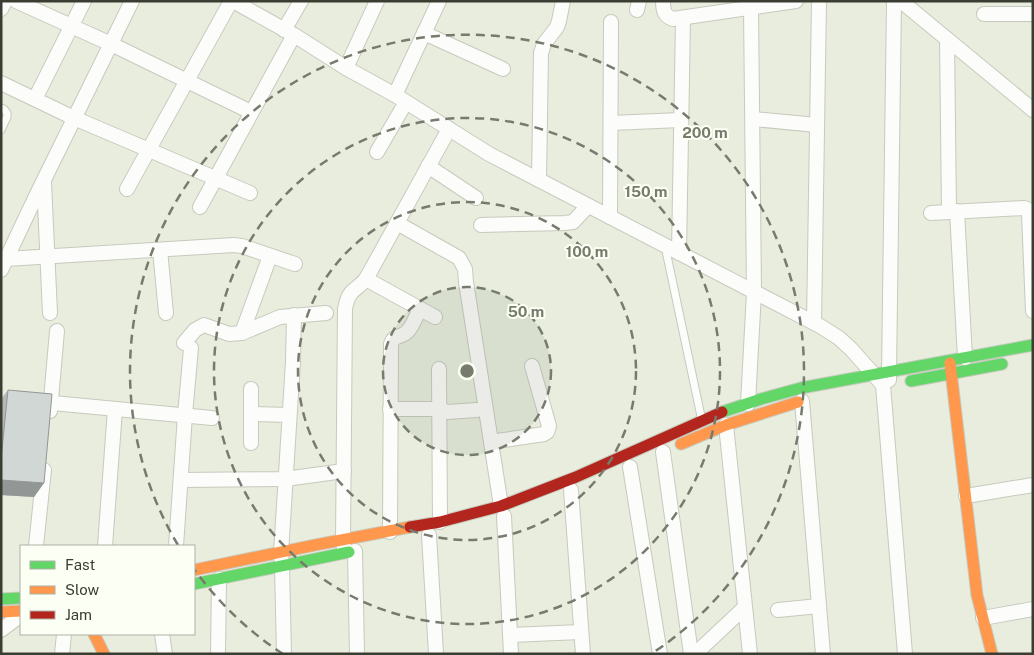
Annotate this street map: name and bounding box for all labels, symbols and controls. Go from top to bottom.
text: 200 m [682,124,728,141]
text: 150 m [624,183,668,200]
text: 100 m [566,243,608,260]
text: 50 m [508,303,544,320]
centre of rings [458,362,476,380]
legend [20,545,195,635]
text: Fast [65,556,95,573]
text: Slow [65,581,100,598]
text: Jam [65,606,92,623]

